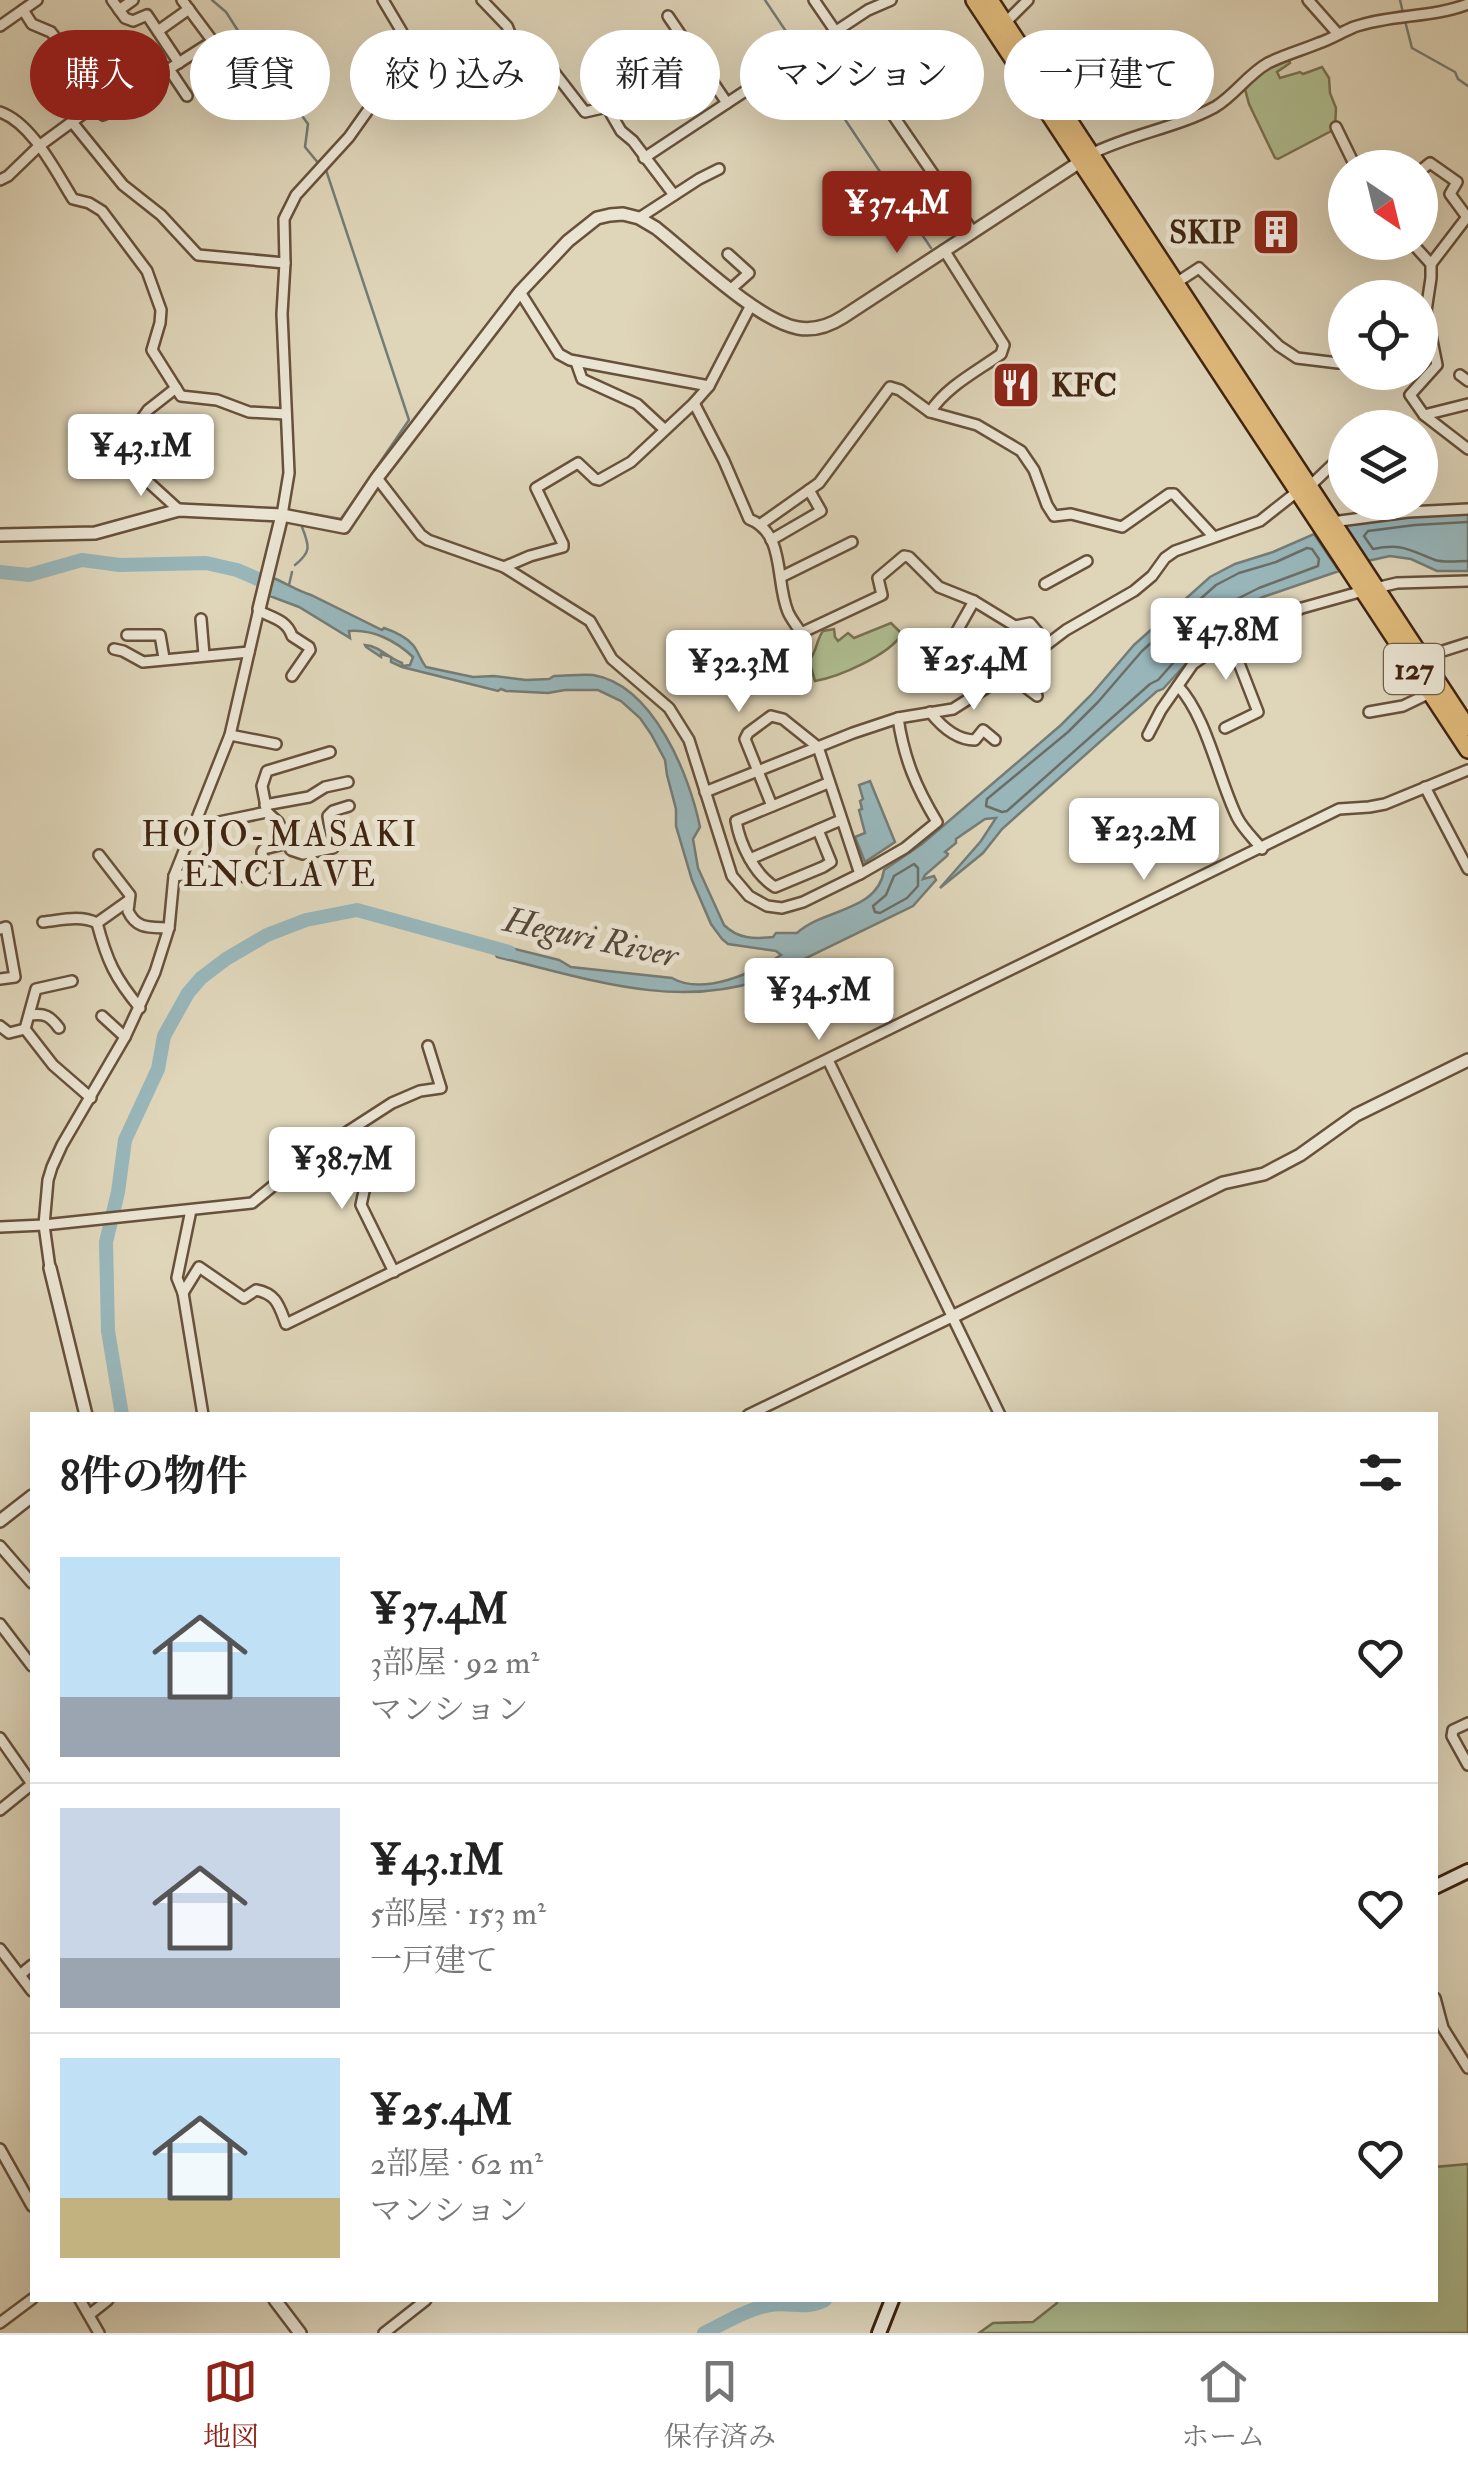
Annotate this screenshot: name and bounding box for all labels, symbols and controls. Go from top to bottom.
chip: 購入 [30,30,170,120]
chip: 賃貸 [190,30,330,120]
chip: 絞り込み [350,30,560,120]
chip: 新着 [580,30,720,120]
chip: マンション [740,30,984,120]
chip: 一戸建て [1004,30,1214,120]
north arrow [1328,150,1438,260]
map controls [1328,150,1438,520]
pin: ¥37.4M [816,171,978,256]
text: ¥37.4M [844,183,950,223]
building icon: SKIP [1250,206,1302,258]
place label: SKIP [1169,213,1241,253]
button: locate [1328,280,1438,390]
restaurant icon: KFC [990,359,1042,411]
place label: KFC [1051,366,1117,406]
button: layers [1328,410,1438,520]
pin: ¥43.1M [60,414,222,499]
text: ¥43.1M [90,426,192,466]
pin: ¥47.8M [1145,598,1307,683]
text: ¥47.8M [1173,610,1279,650]
pin: ¥25.4M [893,628,1055,713]
pin: ¥32.3M [658,630,820,715]
text: ¥25.4M [920,640,1028,680]
text: ¥32.3M [688,642,790,682]
road number: 127 [1384,644,1444,694]
pin: ¥23.2M [1063,798,1225,883]
text: ¥23.2M [1091,810,1197,850]
district label: HOJO-MASAKI ENCLAVE [141,813,419,897]
water label: Heguri River [498,898,684,978]
pin: ¥34.5M [738,958,900,1043]
text: ¥34.5M [767,970,871,1010]
pin: ¥38.7M [261,1127,423,1212]
text: ¥38.7M [291,1139,393,1179]
icon: filters [1353,1445,1408,1500]
text: 8件の物件 [60,1451,248,1503]
text: ¥37.4M [370,1584,508,1636]
icon: home [140,1597,260,1717]
icon: heart [1353,1630,1408,1685]
text: 3部屋 · 92 m² [370,1643,539,1683]
text: マンション [370,1690,529,1730]
text: ¥43.1M [370,1835,504,1887]
icon: home [140,1848,260,1968]
icon: heart [1353,1881,1408,1936]
text: 5部屋 · 153 m² [370,1894,546,1934]
text: 一戸建て [370,1941,498,1981]
text: ¥25.4M [370,2085,513,2137]
icon: home [140,2098,260,2218]
icon: heart [1353,2131,1408,2186]
text: 2部屋 · 62 m² [370,2144,543,2184]
text: マンション [370,2191,529,2231]
tab: 地図 [203,2354,259,2455]
tab: 保存済み [664,2354,776,2455]
tab: ホーム [1181,2354,1265,2455]

